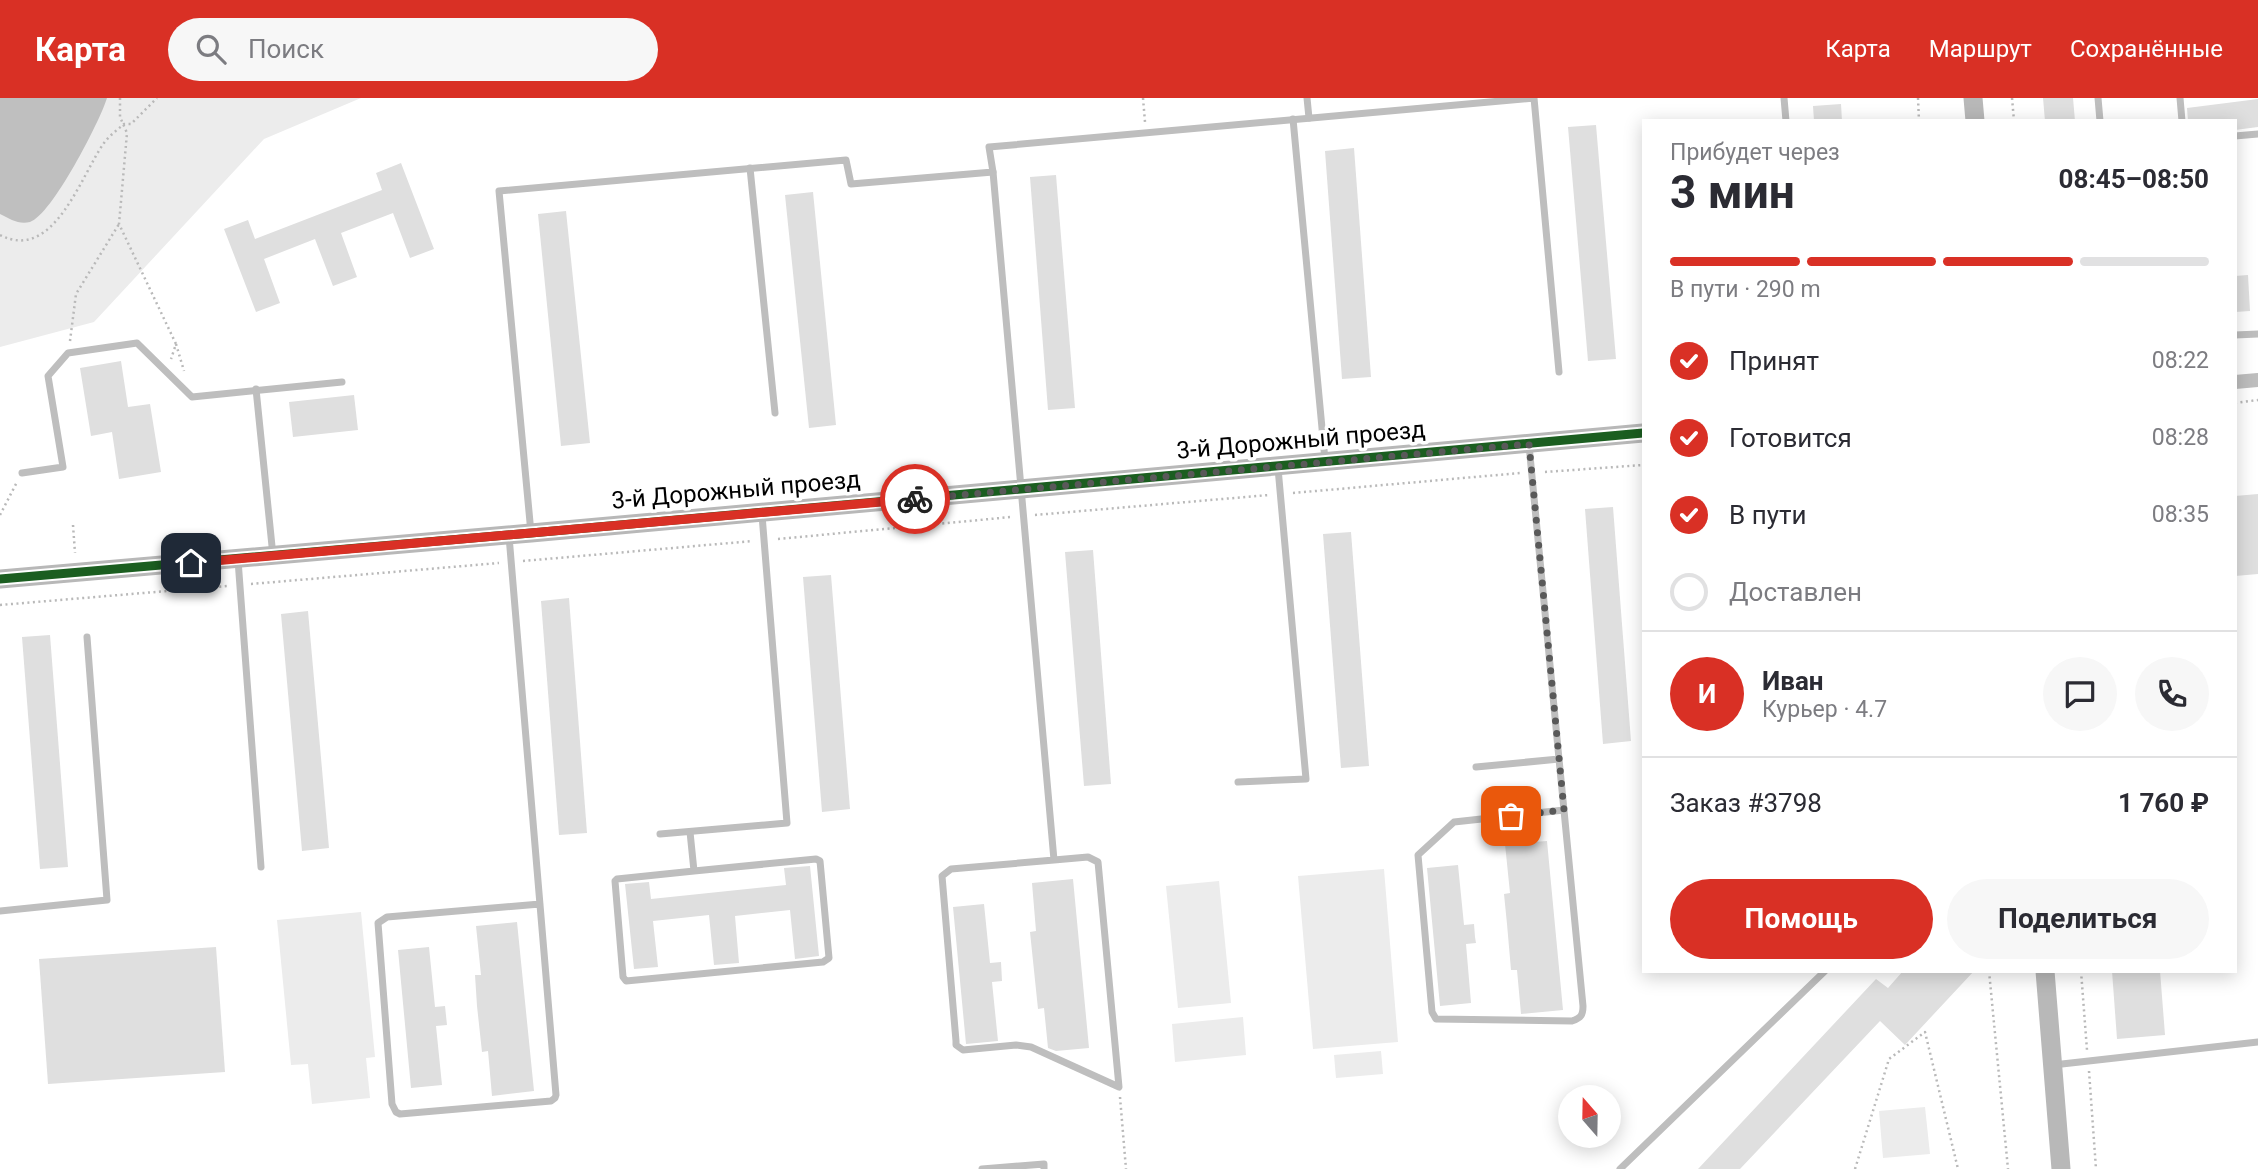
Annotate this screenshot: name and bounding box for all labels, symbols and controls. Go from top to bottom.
search box [168,18,658,81]
text: Карта [35,30,126,69]
icon: search [192,30,230,68]
text: Поиск [248,34,324,64]
text: Карта [1825,35,1891,63]
text: Маршрут [1929,35,2032,63]
text: Сохранённые [2070,35,2223,63]
text: Прибудет через [1670,139,1840,166]
text: 08:45–08:50 [2059,164,2209,194]
text: 3 мин [1670,165,1795,219]
text: В пути · 290 m [1670,276,1821,303]
icon: check [1670,342,1708,380]
text: Принят [1729,346,1819,376]
text: 08:22 [2152,347,2209,374]
street label: 3-й Дорожный проезд [1175,415,1427,465]
icon: check [1670,419,1708,457]
text: Готовится [1729,423,1852,453]
text: 08:28 [2152,424,2209,451]
courier [880,464,950,534]
street label: 3-й Дорожный проезд [610,465,862,515]
icon: bike [896,480,934,518]
icon: check [1670,496,1708,534]
text: В пути [1729,500,1806,530]
text: 08:35 [2152,501,2209,528]
pin [161,533,221,593]
icon: home [172,544,210,582]
text: Доставлен [1729,577,1862,607]
button: chat [2043,657,2117,731]
button: phone [2135,657,2209,731]
text: Иван [1762,666,1824,696]
text: И [1698,679,1716,709]
text: Курьер · 4.7 [1762,696,1887,723]
pin [1481,786,1541,846]
text: Заказ #3798 [1670,788,1822,818]
text: 1 760 ₽ [2118,788,2209,818]
icon: bag [1492,797,1530,835]
button: Помощь [1670,879,1933,959]
button: Поделиться [1947,879,2209,959]
north arrow [1558,1085,1620,1148]
map controls [1558,1085,1621,1148]

